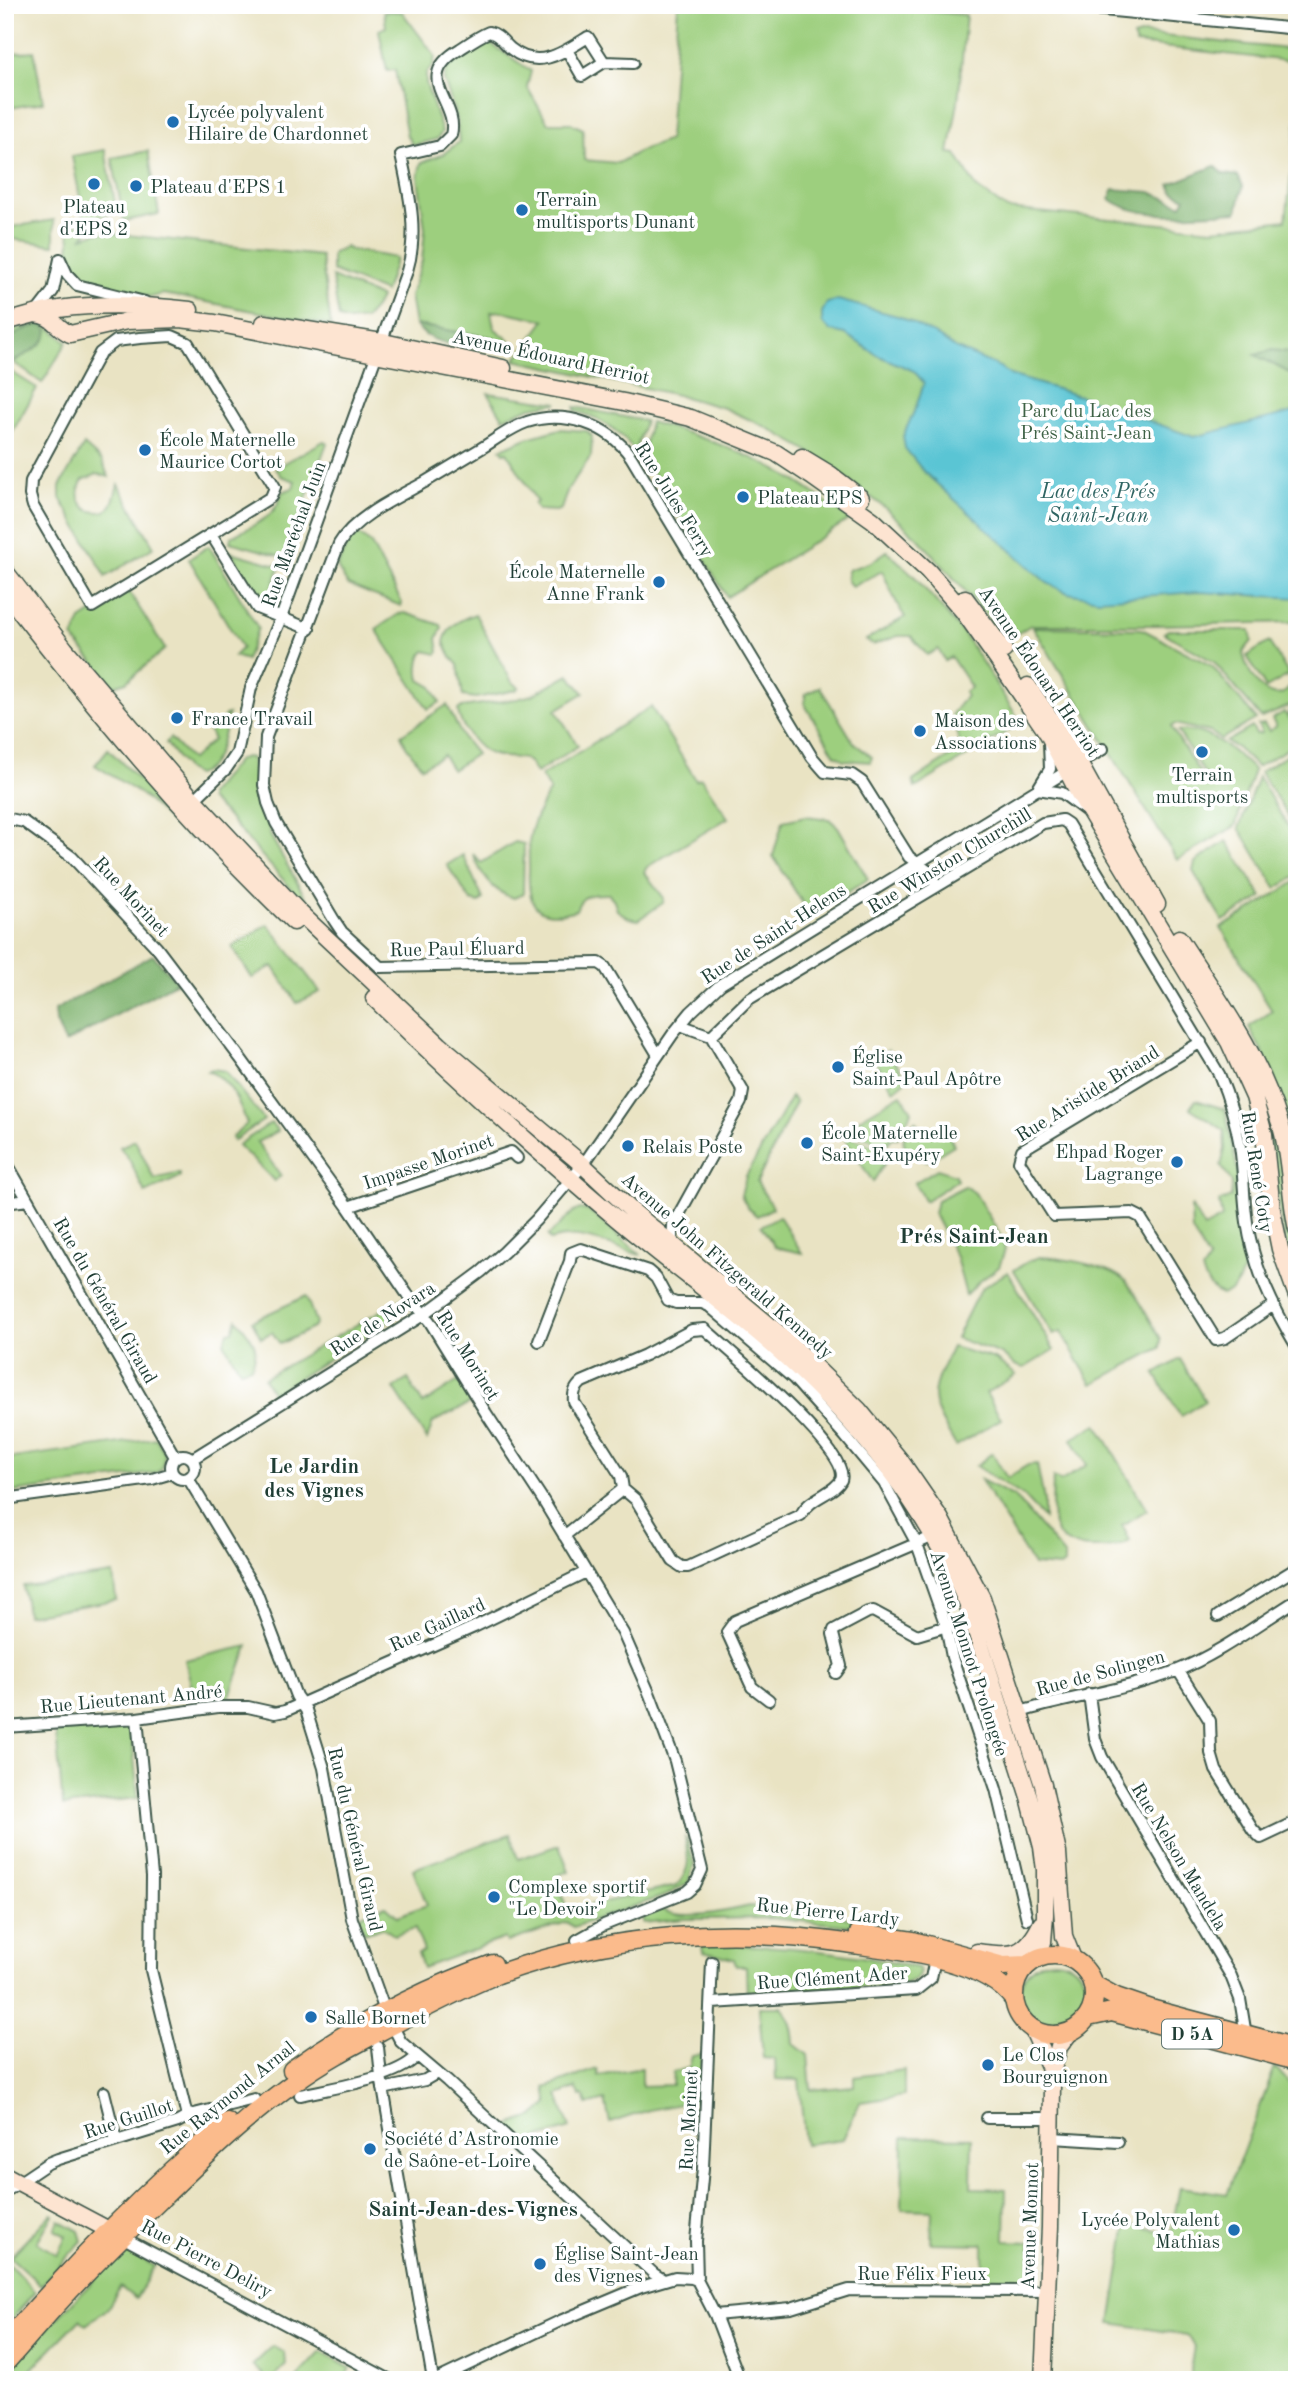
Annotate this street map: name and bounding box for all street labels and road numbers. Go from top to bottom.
street label: Avenue Édouard Herriot [450,324,652,389]
street label: Rue Jules Ferry [630,440,716,561]
street label: Rue Maréchal Juin [260,459,331,610]
street label: Avenue Édouard Herriot [974,581,1105,761]
street label: Rue Winston Churchill [865,806,1036,919]
street label: Rue Morinet [89,854,172,941]
street label: Rue de Saint-Helens [699,881,850,989]
street label: Rue Paul Éluard [389,936,525,961]
street label: Rue Aristide Briand [1013,1043,1163,1147]
street label: Rue René Coty [1236,1110,1275,1235]
street label: Impasse Morinet [361,1132,496,1195]
street label: Avenue John Fitzgerald Kennedy [617,1170,836,1364]
street label: Rue du Général Giraud [49,1215,159,1388]
street label: Rue de Novara [327,1279,440,1361]
street label: Rue Morinet [432,1308,502,1404]
street label: Avenue Monnot Prolongée [925,1548,1010,1759]
street label: Rue Gaillard [387,1596,489,1657]
street label: Rue de Solingen [1034,1648,1167,1701]
street label: Rue Lieutenant André [39,1683,223,1718]
street label: Rue du Général Giraud [323,1746,384,1934]
street label: Rue Nelson Mandela [1126,1780,1230,1935]
street label: Rue Pierre Lardy [755,1897,900,1930]
street label: Rue Clément Ader [756,1965,909,1994]
road number: D 5A [1162,2020,1222,2048]
street label: Rue Raymond Arnal [157,2039,300,2159]
street label: Rue Morinet [678,2069,703,2171]
street label: Rue Guillot [82,2097,176,2144]
street label: Avenue Monnot [1020,2162,1043,2290]
street label: Rue Pierre Deliry [137,2218,275,2303]
street label: Rue Félix Fieux [857,2266,987,2285]

